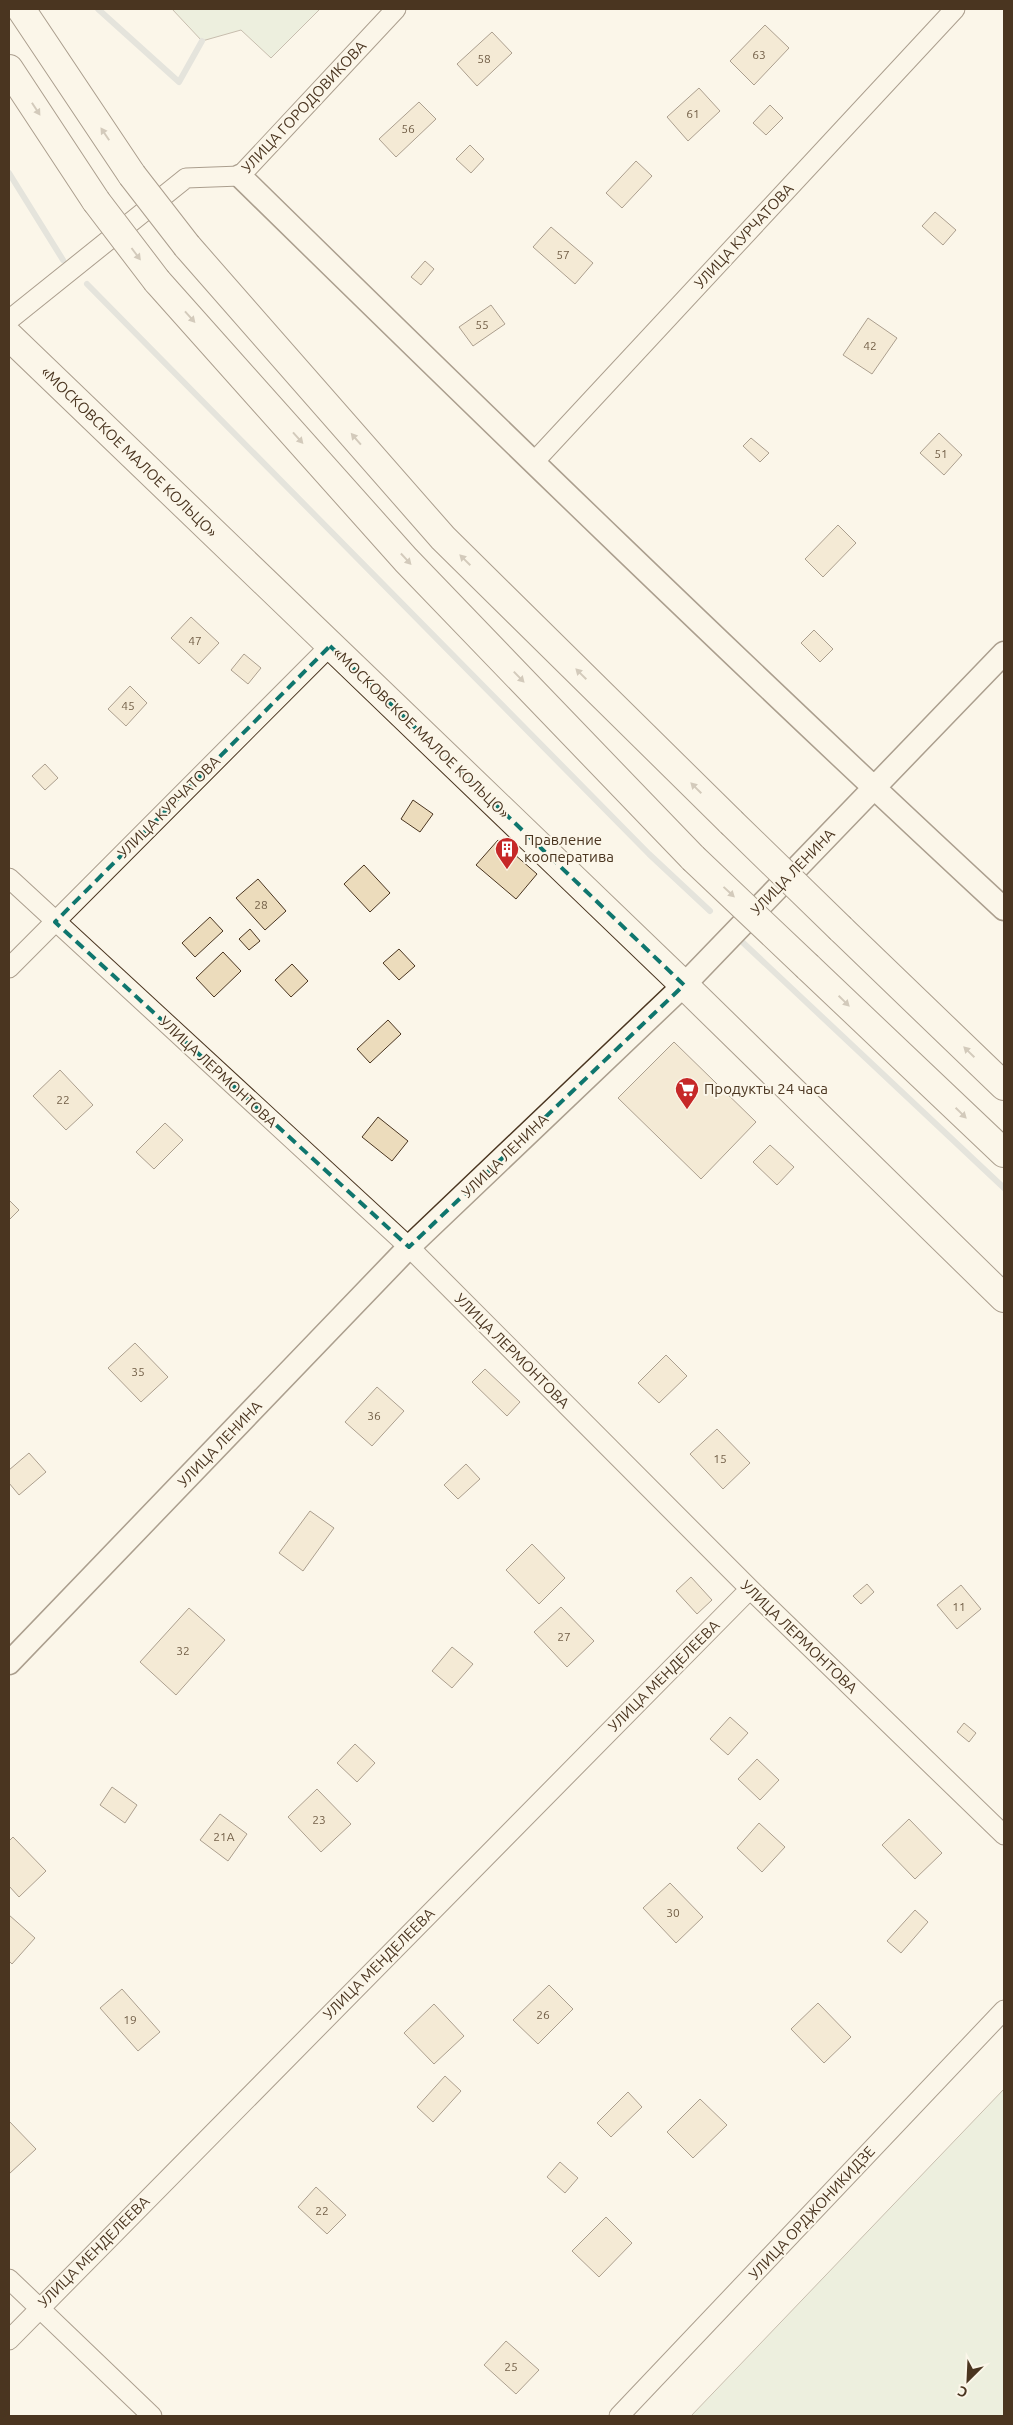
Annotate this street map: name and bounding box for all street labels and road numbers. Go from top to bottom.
street label: УЛИЦА ГОРОДОВИКОВА [238,37,369,176]
street label: УЛИЦА КУРЧАТОВА [691,180,797,292]
street label: «МОСКОВСКОЕ МАЛОЕ КОЛЬЦО» [38,363,221,540]
street label: «МОСКОВСКОЕ МАЛОЕ КОЛЬЦО» [330,644,513,821]
street label: УЛИЦА КУРЧАТОВА [114,752,223,861]
street label: УЛИЦА ЛЕНИНА [747,825,838,918]
street label: УЛИЦА ЛЕРМОНТОВА [156,1013,281,1131]
street label: УЛИЦА ЛЕНИНА [458,1110,551,1201]
street label: УЛИЦА ЛЕРМОНТОВА [452,1290,573,1412]
street label: УЛИЦА ЛЕНИНА [174,1397,265,1490]
street label: УЛИЦА ЛЕРМОНТОВА [738,1577,861,1697]
street label: УЛИЦА МЕНДЕЛЕЕВА [605,1616,723,1735]
street label: УЛИЦА МЕНДЕЛЕЕВА [320,1904,438,2023]
street label: УЛИЦА ОРДЖОНИКИДЗЕ [745,2142,878,2283]
street label: УЛИЦА МЕНДЕЛЕЕВА [35,2192,153,2311]

